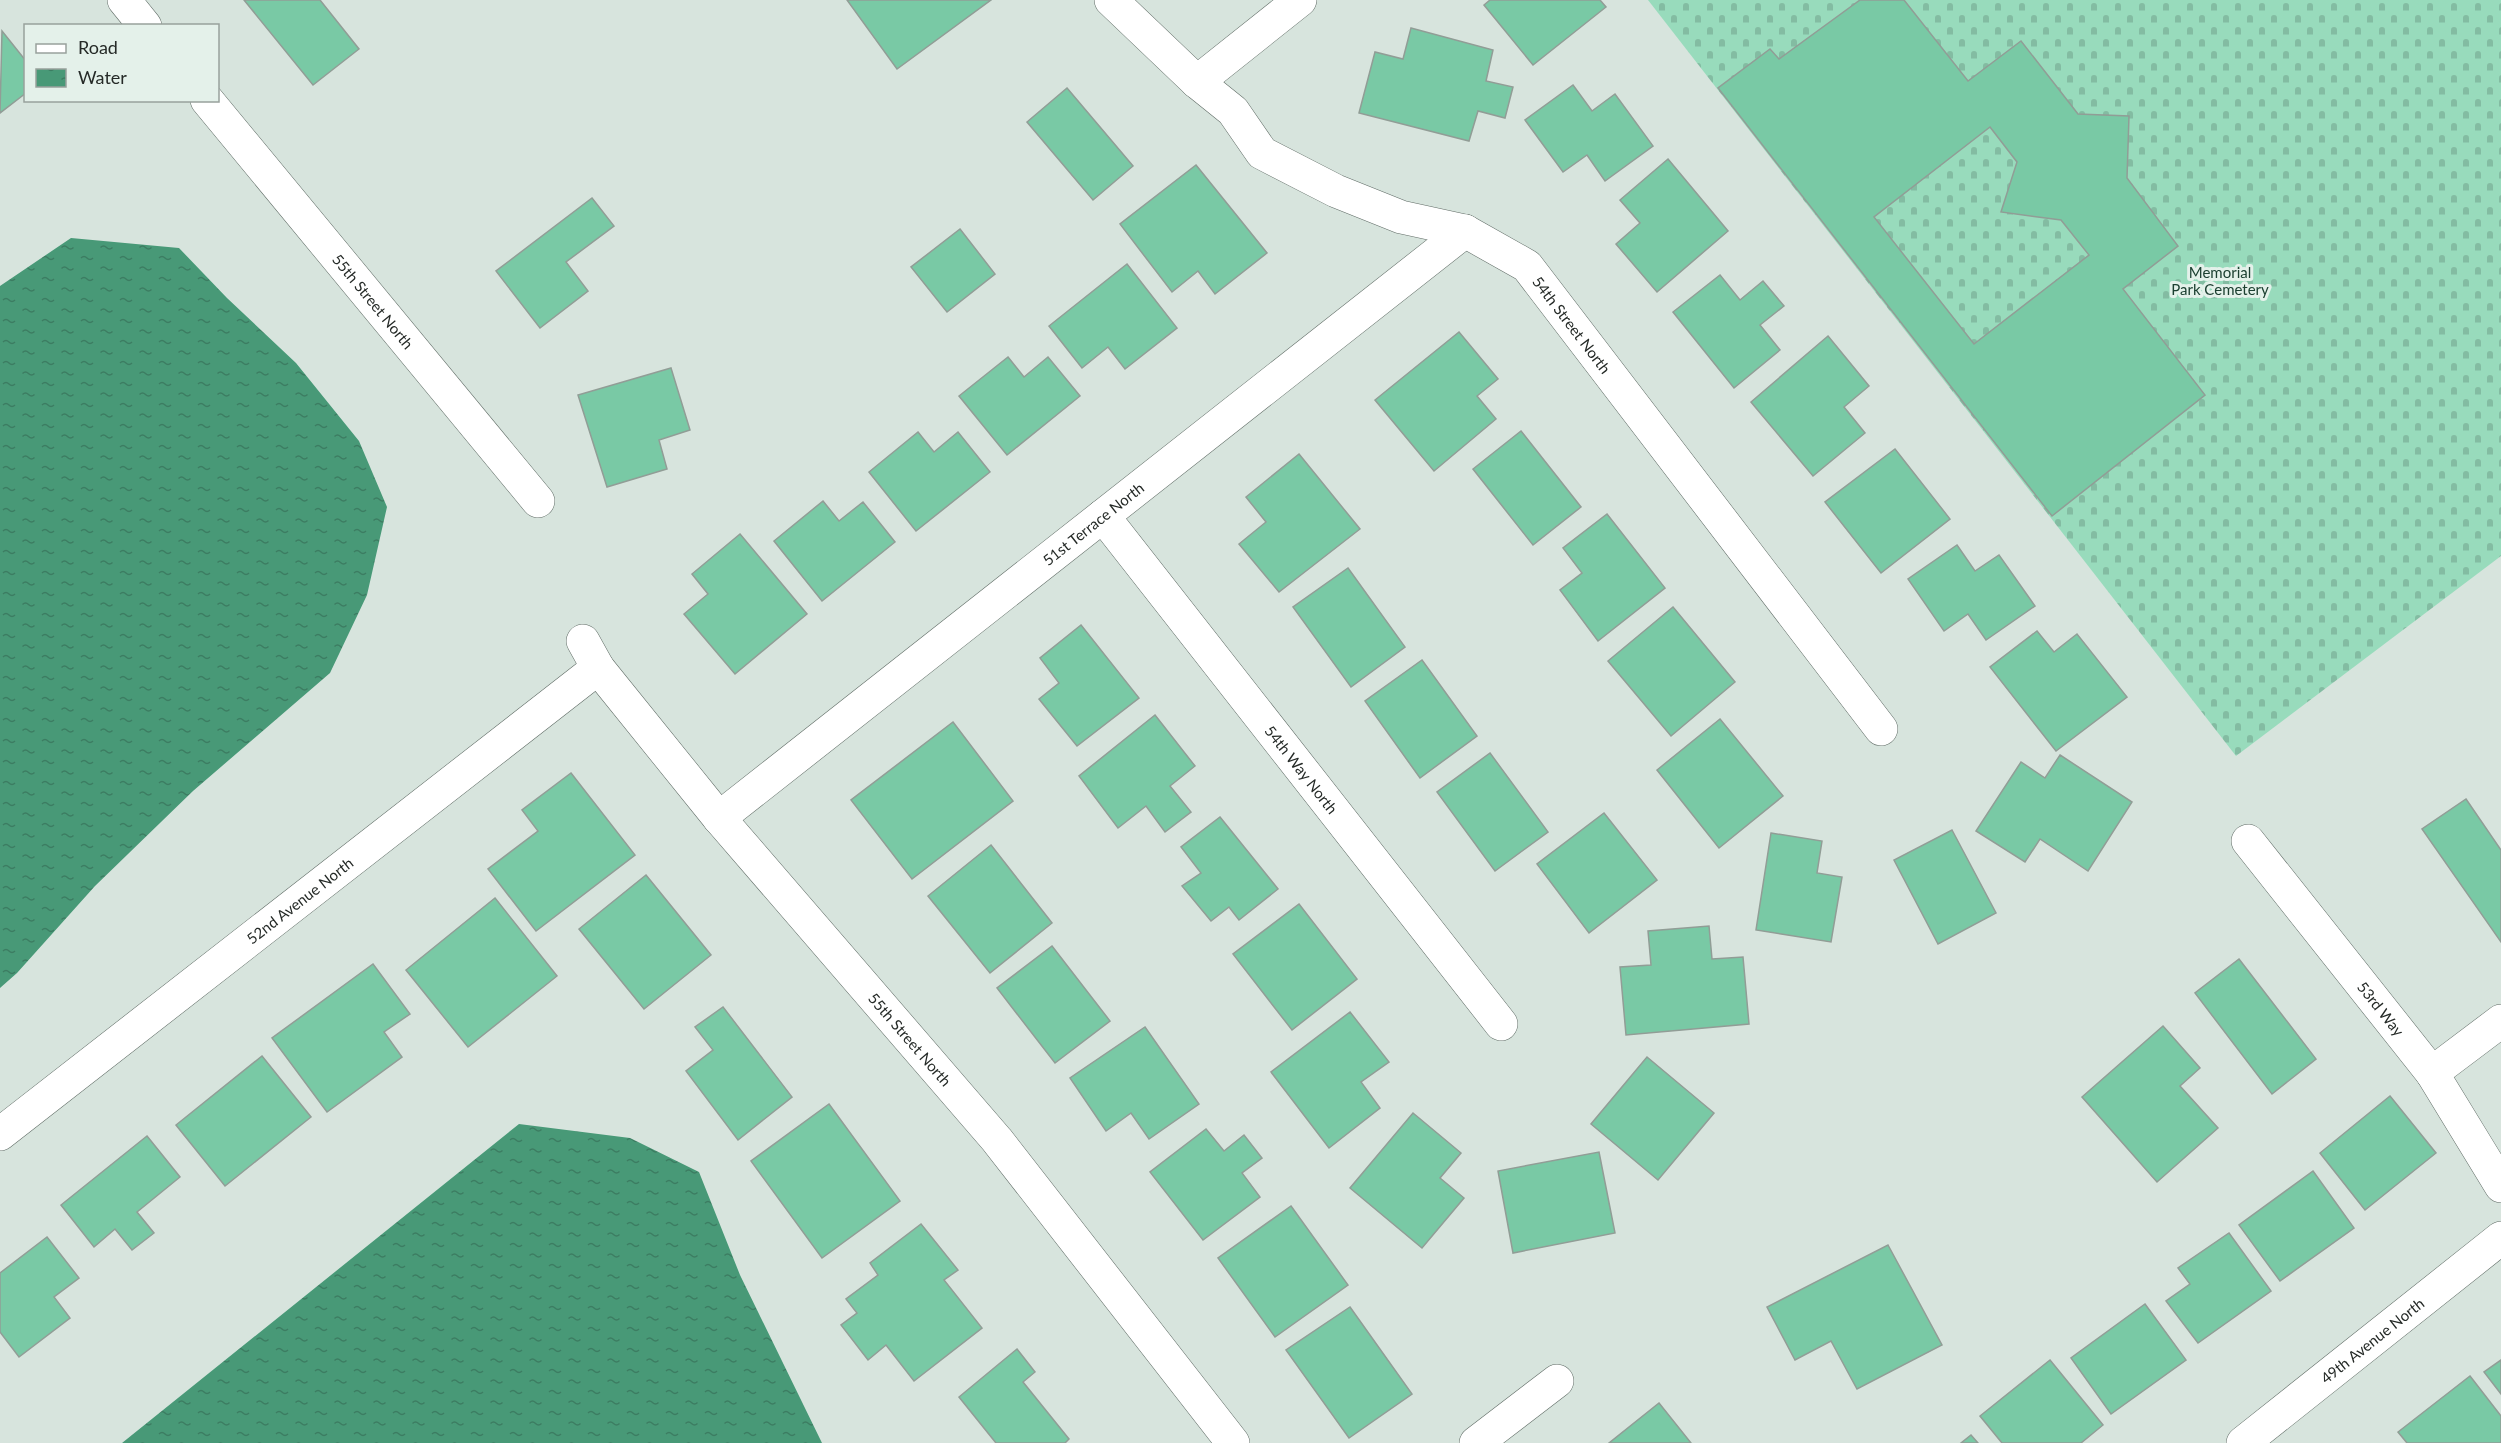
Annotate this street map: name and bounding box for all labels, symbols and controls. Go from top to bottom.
legend [24,24,219,102]
text: Road [78,36,118,58]
text: Water [78,66,127,88]
street label: 55th Street North [329,250,417,352]
park label: Memorial Park Cemetery [2171,263,2269,298]
street label: 54th Street North [1529,273,1615,377]
street label: 51st Terrace North [1039,478,1147,569]
street label: 54th Way North [1262,722,1342,817]
street label: 52nd Avenue North [243,853,357,947]
street label: 53rd Way [2354,978,2408,1040]
street label: 55th Street North [865,989,955,1090]
street label: 49th Avenue North [2317,1294,2428,1387]

